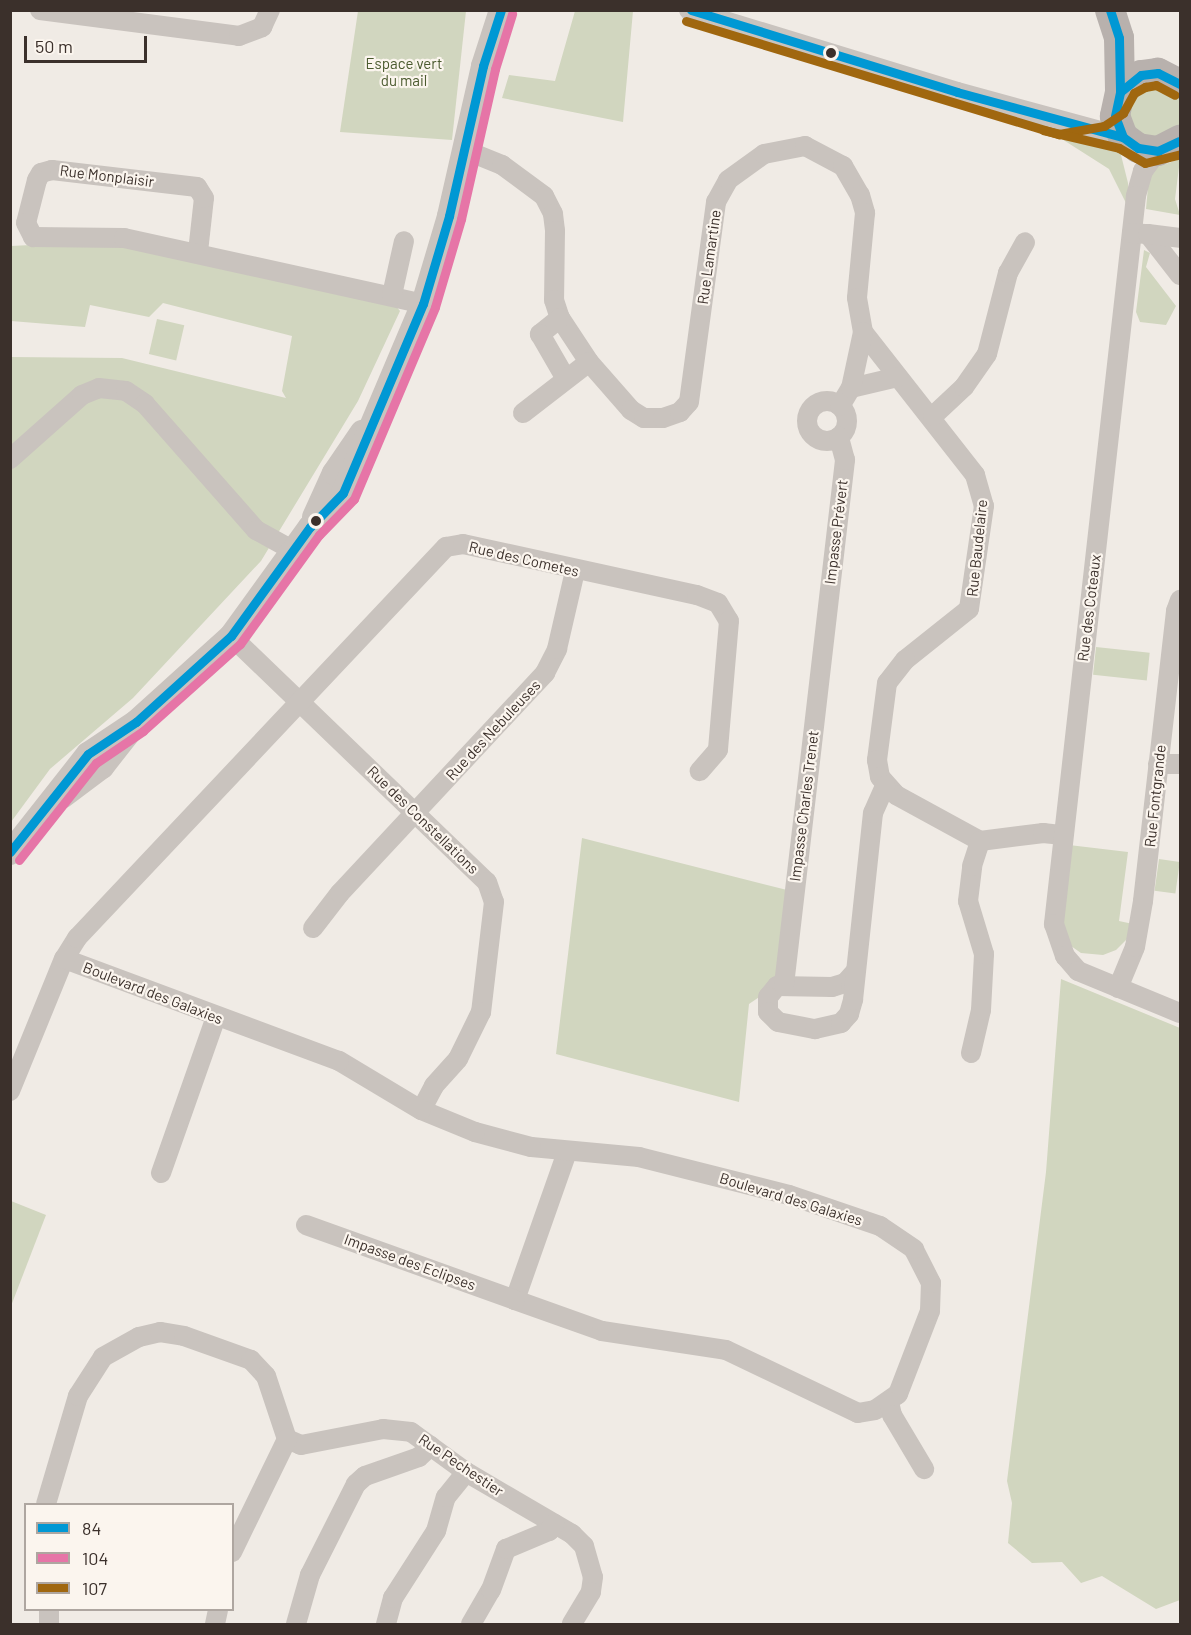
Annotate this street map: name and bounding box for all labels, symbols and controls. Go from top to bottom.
scale bar [27,24,150,62]
text: 50 m [35,35,73,57]
unlabelled marker [825,47,837,59]
park label: Espace vert du mail [366,54,442,89]
street label: Rue Monplaisir [59,161,155,191]
street label: Rue Lamartine [693,209,725,305]
street label: Impasse Prévert [821,479,851,585]
street label: Rue Baudelaire [963,498,991,598]
unlabelled marker [310,515,322,527]
street label: Rue des Cometes [467,538,581,580]
street label: Rue des Coteaux [1074,553,1104,663]
street label: Rue des Nebuleuses [442,676,544,784]
street label: Impasse Charles Trenet [786,730,822,882]
street label: Rue Fontgrande [1141,744,1169,848]
street label: Rue des Constellations [364,762,482,878]
street label: Boulevard des Galaxies [81,958,225,1028]
street label: Boulevard des Galaxies [717,1169,865,1229]
street label: Impasse des Eclipses [342,1230,478,1294]
street label: Rue Pechestier [415,1430,507,1500]
legend [24,1503,234,1611]
text: 84 [82,1517,101,1539]
text: 104 [82,1547,108,1569]
text: 107 [82,1577,107,1599]

